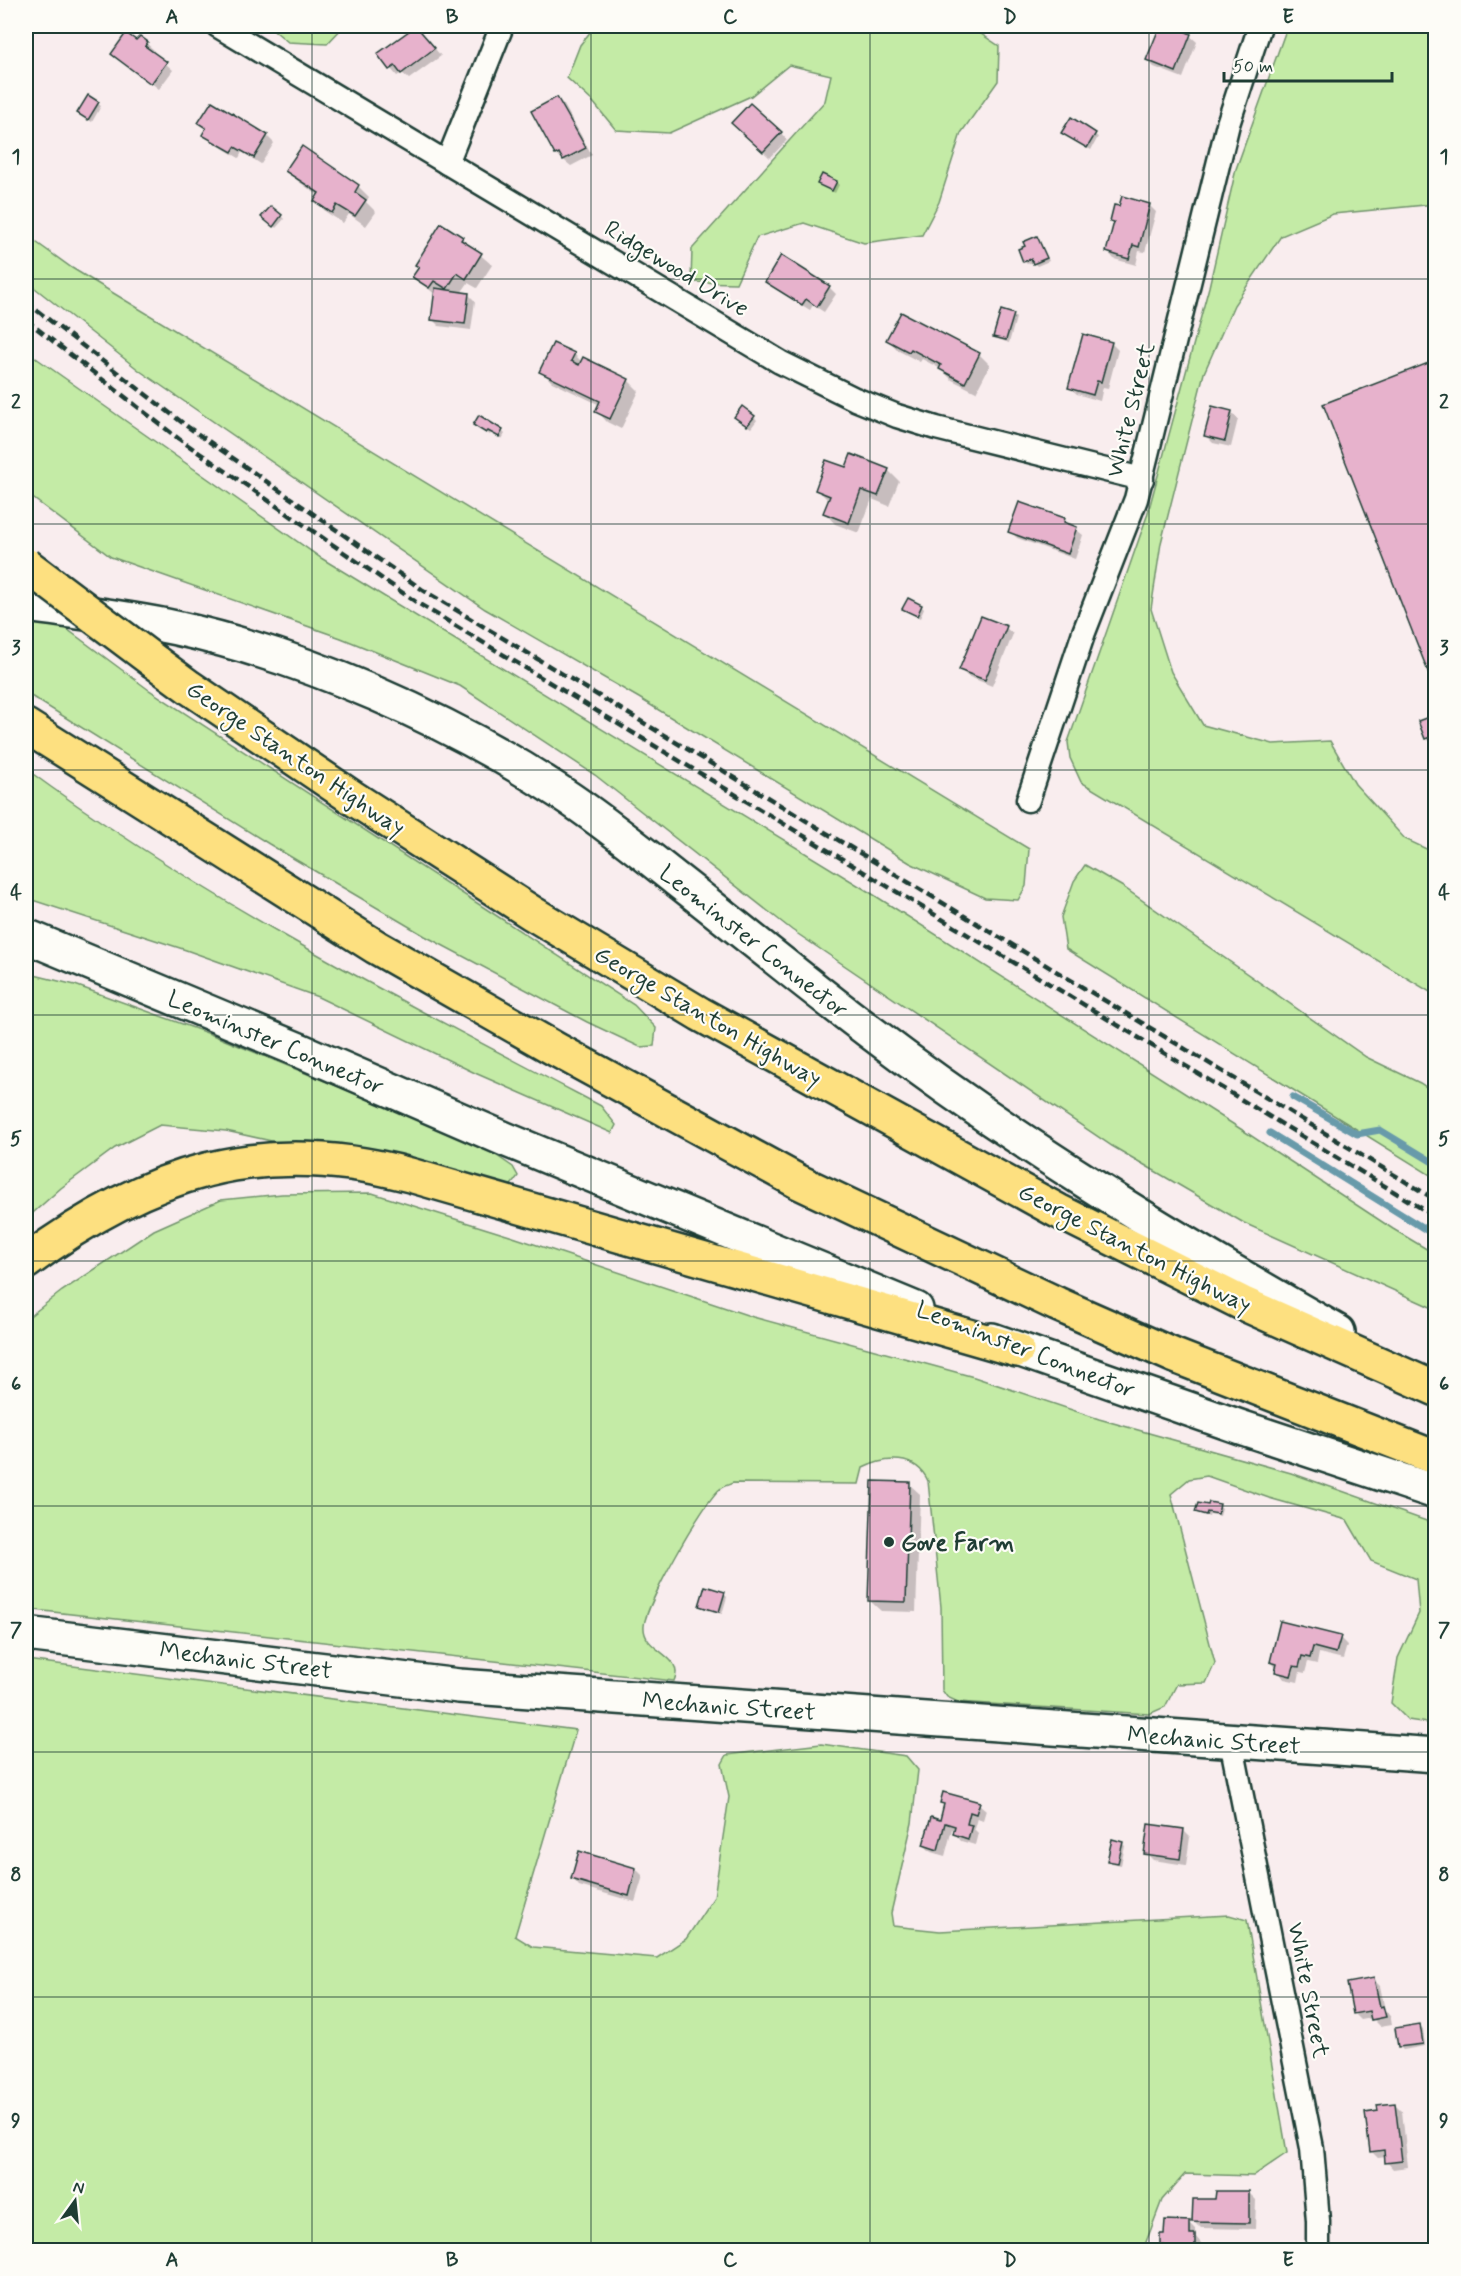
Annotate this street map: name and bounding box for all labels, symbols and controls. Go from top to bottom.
text: A [165,4,179,31]
text: B [446,4,459,31]
text: C [723,4,738,31]
text: D [1003,4,1017,31]
text: E [1282,4,1294,31]
scale bar [1224,45,1392,83]
text: 50 m [1233,55,1273,79]
text: 1 [12,144,20,171]
text: 1 [1440,144,1448,171]
street label: Ridgewood Drive [597,214,754,326]
street label: White Street [1100,340,1163,481]
text: 2 [11,389,21,416]
text: 2 [1439,389,1449,416]
text: 3 [11,635,21,662]
text: 3 [1439,635,1449,662]
street label: George Stanton Highway [179,674,411,846]
street label: Leominster Connector [652,859,854,1026]
text: 4 [10,880,22,907]
text: 4 [1438,880,1450,907]
street label: George Stanton Highway [587,939,827,1097]
street label: Leominster Connector [163,984,388,1103]
text: 5 [10,1126,22,1153]
text: 5 [1438,1126,1450,1153]
street label: George Stanton Highway [1012,1177,1256,1323]
street label: Leominster Connector [912,1294,1139,1406]
text: 6 [11,1371,21,1398]
text: 6 [1439,1371,1449,1398]
place label: Gove Farm [901,1528,1014,1559]
marker: Gove Farm [882,1535,896,1549]
text: 7 [10,1617,22,1644]
text: 7 [1438,1617,1450,1644]
street label: Mechanic Street [158,1636,334,1687]
street label: Mechanic Street [641,1686,817,1729]
street label: Mechanic Street [1126,1720,1302,1763]
text: 8 [10,1862,22,1889]
text: 8 [1438,1862,1450,1889]
street label: White Street [1279,1920,1336,2061]
text: 9 [11,2108,21,2135]
text: 9 [1439,2108,1449,2135]
north arrow [45,2171,105,2231]
text: N [71,2176,86,2199]
text: A [165,2247,179,2274]
text: B [446,2247,459,2274]
text: C [723,2247,738,2274]
text: D [1003,2247,1017,2274]
text: E [1282,2247,1294,2274]

